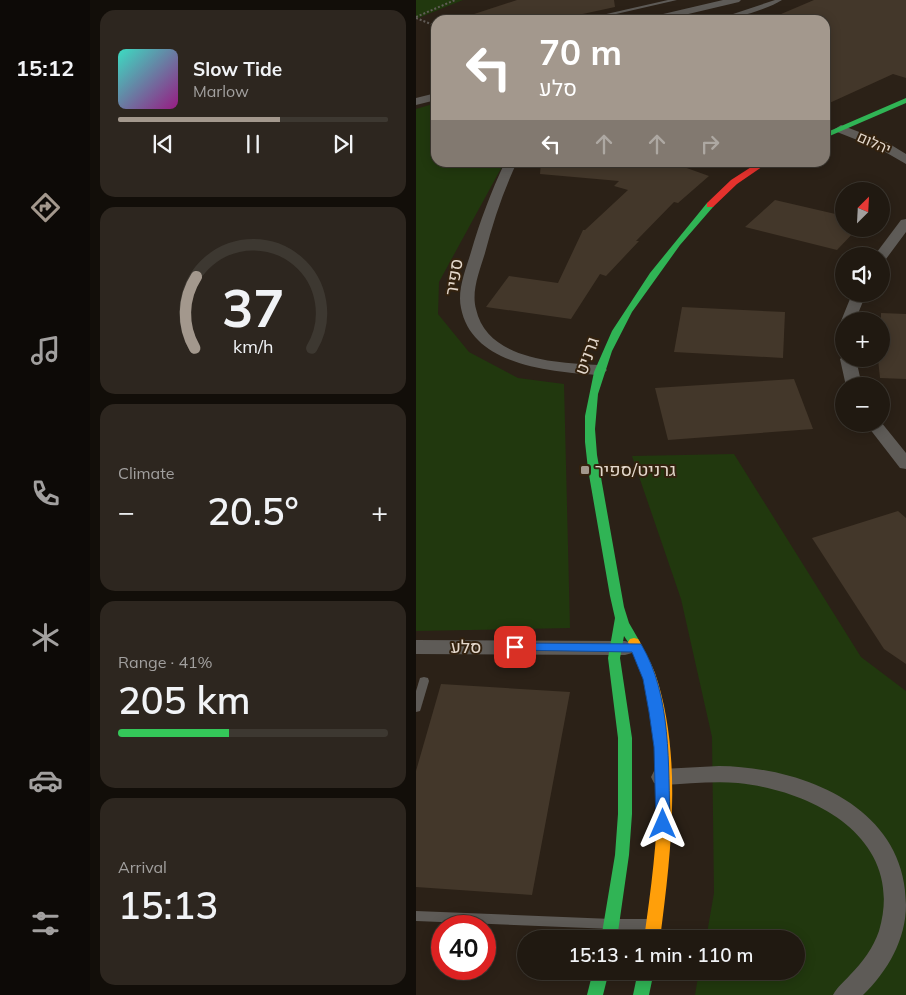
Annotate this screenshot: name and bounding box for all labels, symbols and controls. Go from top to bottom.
text: 70 m [539,30,622,74]
icon: left [456,35,521,100]
text: 15:12 [16,54,74,82]
text: Slow Tide [193,57,282,81]
text: סלע [539,74,577,102]
text: Marlow [193,81,249,101]
street label: יהלום [854,127,894,158]
icon: previous [149,130,177,158]
icon: pause [239,130,267,158]
icon: next [329,130,357,158]
icon: left [537,130,565,158]
icon: ahead [590,130,618,158]
icon: ahead [643,130,671,158]
icon: right [696,130,724,158]
north arrow [835,182,890,238]
map controls [835,182,890,432]
icon: directions [28,190,63,225]
button: sound [835,247,890,302]
street label: ספיר [439,257,468,297]
text: 37 [222,275,284,340]
button: + [835,312,890,367]
icon: music [28,333,63,368]
street label: גרניט [569,334,604,378]
text: km/h [233,335,273,357]
button: − [835,377,890,432]
place label: גרניט/ספיר [595,458,676,481]
text: Climate [118,463,174,483]
marker: גרניט/ספיר [579,464,591,476]
icon: phone [28,476,63,511]
text: 20.5° [207,487,299,535]
text: − [118,494,135,529]
text: + [371,494,388,529]
icon: climate [28,620,63,655]
pin [494,626,536,668]
icon: arrive [501,633,529,661]
street label: סלע [450,635,482,658]
text: Range · 41% [118,652,213,672]
text: 205 km [118,676,251,724]
icon: car [28,763,63,798]
position arrow [636,797,688,849]
text: Arrival [118,857,167,877]
text: 15:13 [118,881,218,929]
icon: filters [28,906,63,941]
speed limit sign: 40 [431,915,496,980]
text: 15:13 · 1 min · 110 m [568,943,754,967]

